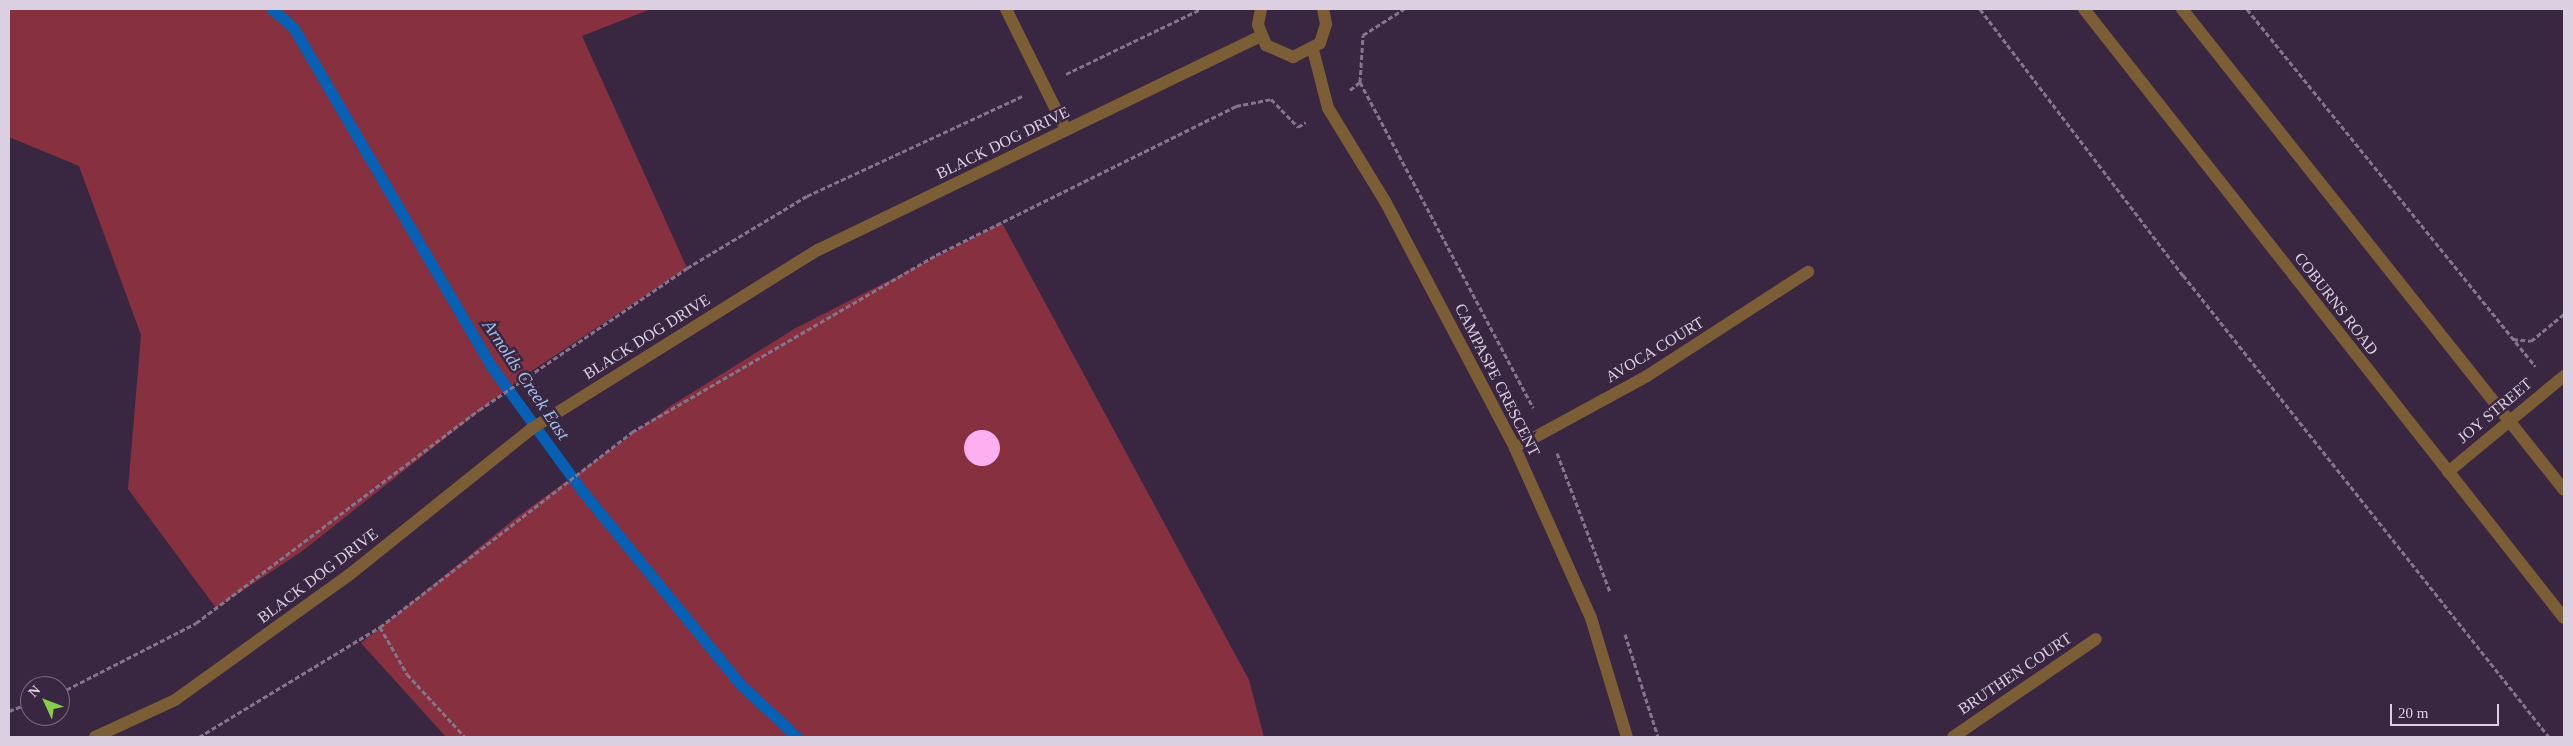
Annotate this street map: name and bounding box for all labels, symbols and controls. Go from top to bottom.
street label: BLACK DOG DRIVE [933,102,1073,184]
street label: COBURNS ROAD [2290,249,2382,359]
street label: BLACK DOG DRIVE [580,290,714,384]
street label: CAMPASPE CRESCENT [1450,300,1544,460]
street label: AVOCA COURT [1602,313,1708,387]
water label: Arnolds Creek East [478,316,574,444]
street label: JOY STREET [2454,374,2536,448]
street label: BLACK DOG DRIVE [254,524,382,628]
street label: BRUTHEN COURT [1955,629,2075,719]
north arrow [20,676,70,726]
text: N [25,682,43,700]
scale bar [2393,694,2502,726]
text: 20 m [2398,705,2428,721]

